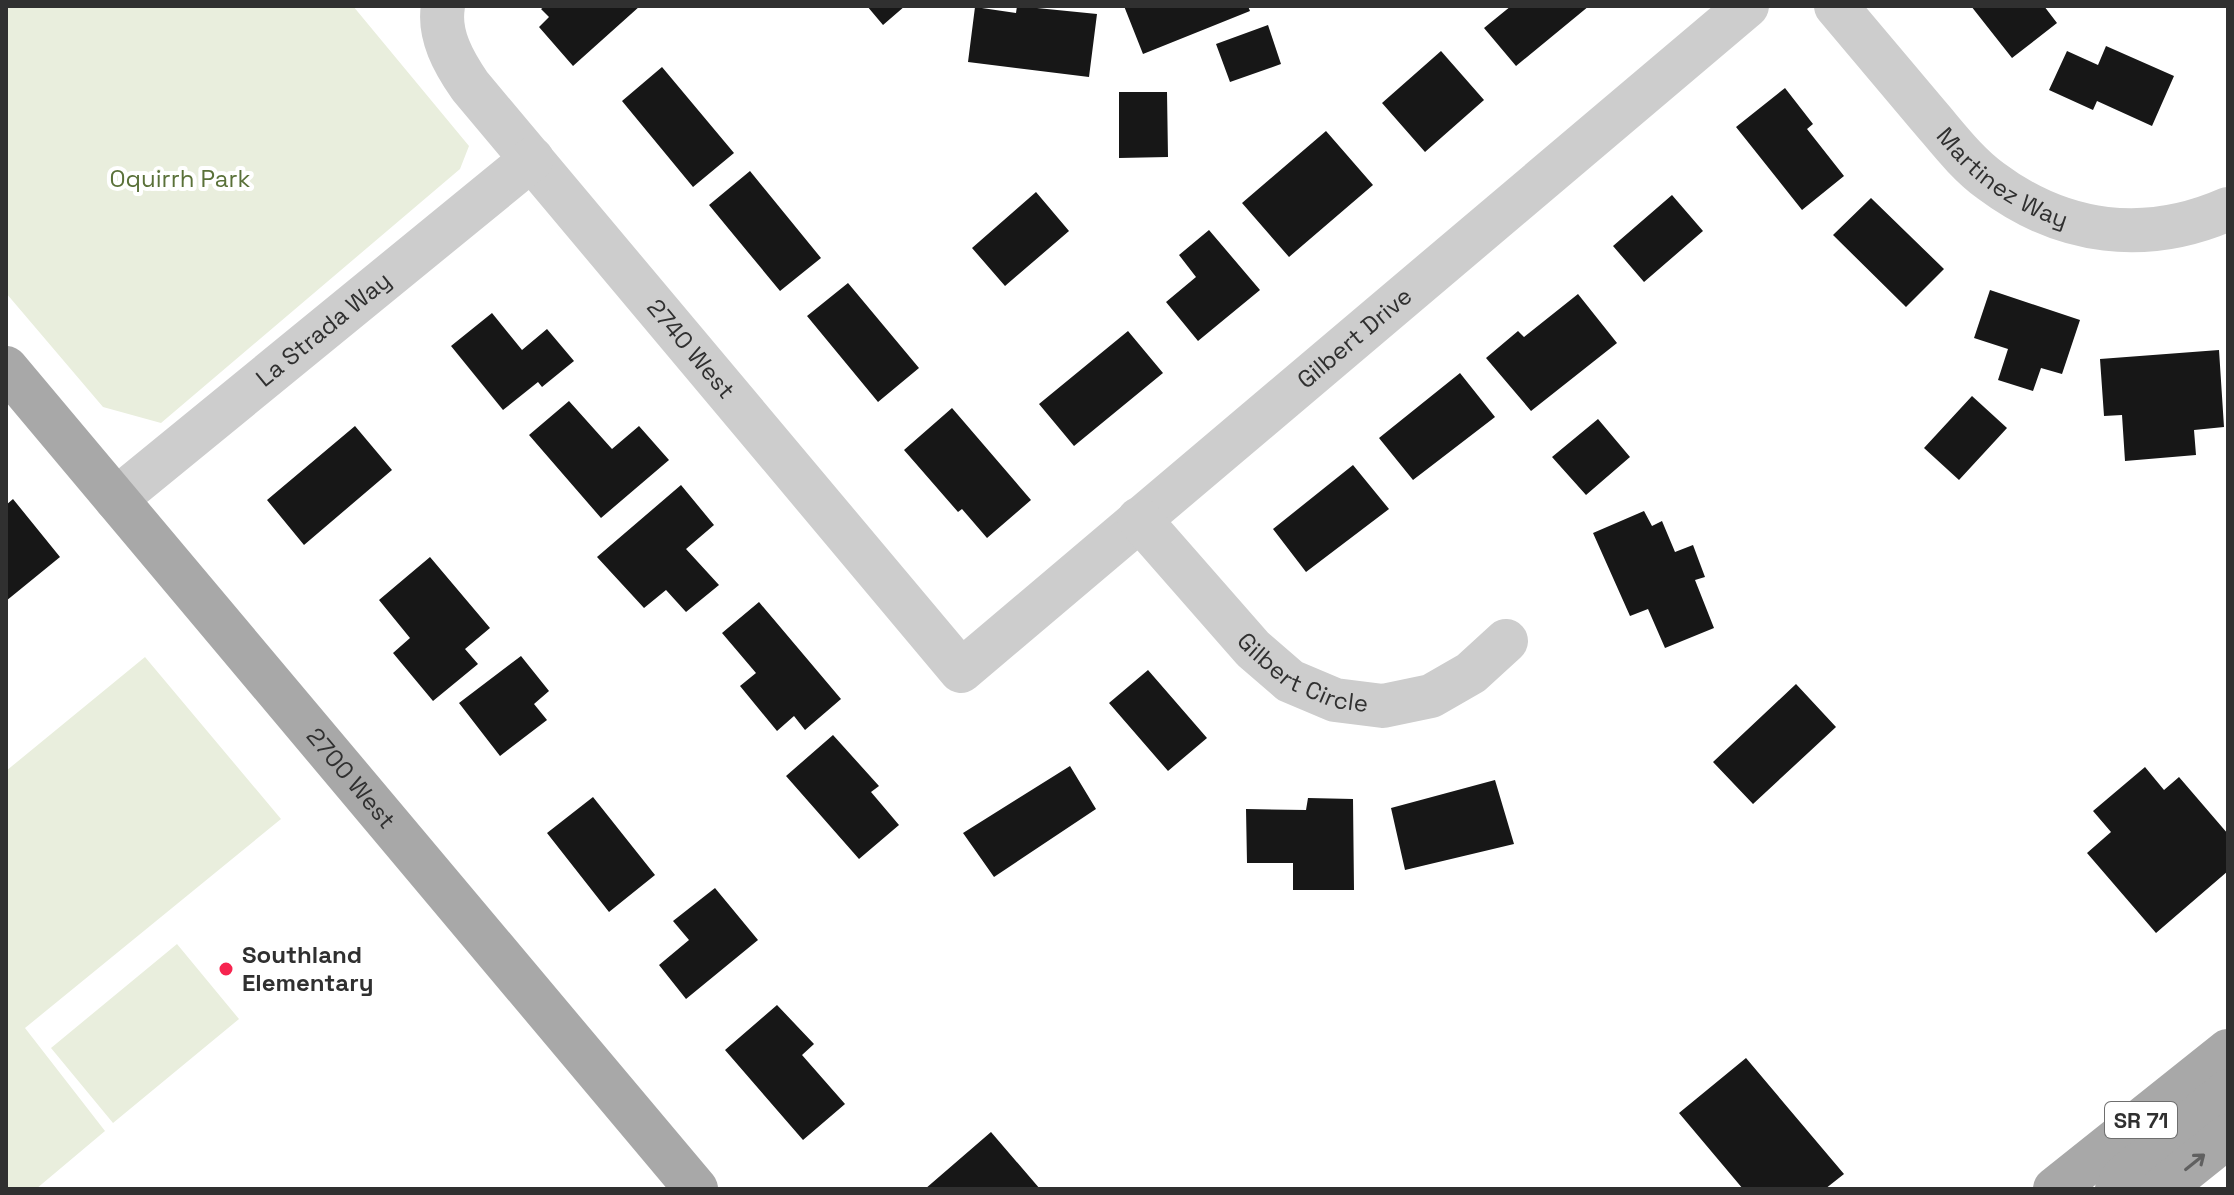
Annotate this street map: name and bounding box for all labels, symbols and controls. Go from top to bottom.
street label: Martinez Way [1930,121,2072,235]
park label: Oquirrh Park [110,163,251,194]
street label: La Strada Way [249,265,397,393]
street label: Gilbert Drive [1290,280,1418,395]
street label: 2740 West [640,292,742,405]
street label: Gilbert Circle [1231,626,1370,719]
street label: 2700 West [300,721,403,835]
place label: Southland Elementary [242,939,373,998]
marker: Southland Elementary [217,960,235,978]
road number: SR 71 [2105,1102,2177,1138]
one-way arrow [2184,1154,2205,1171]

